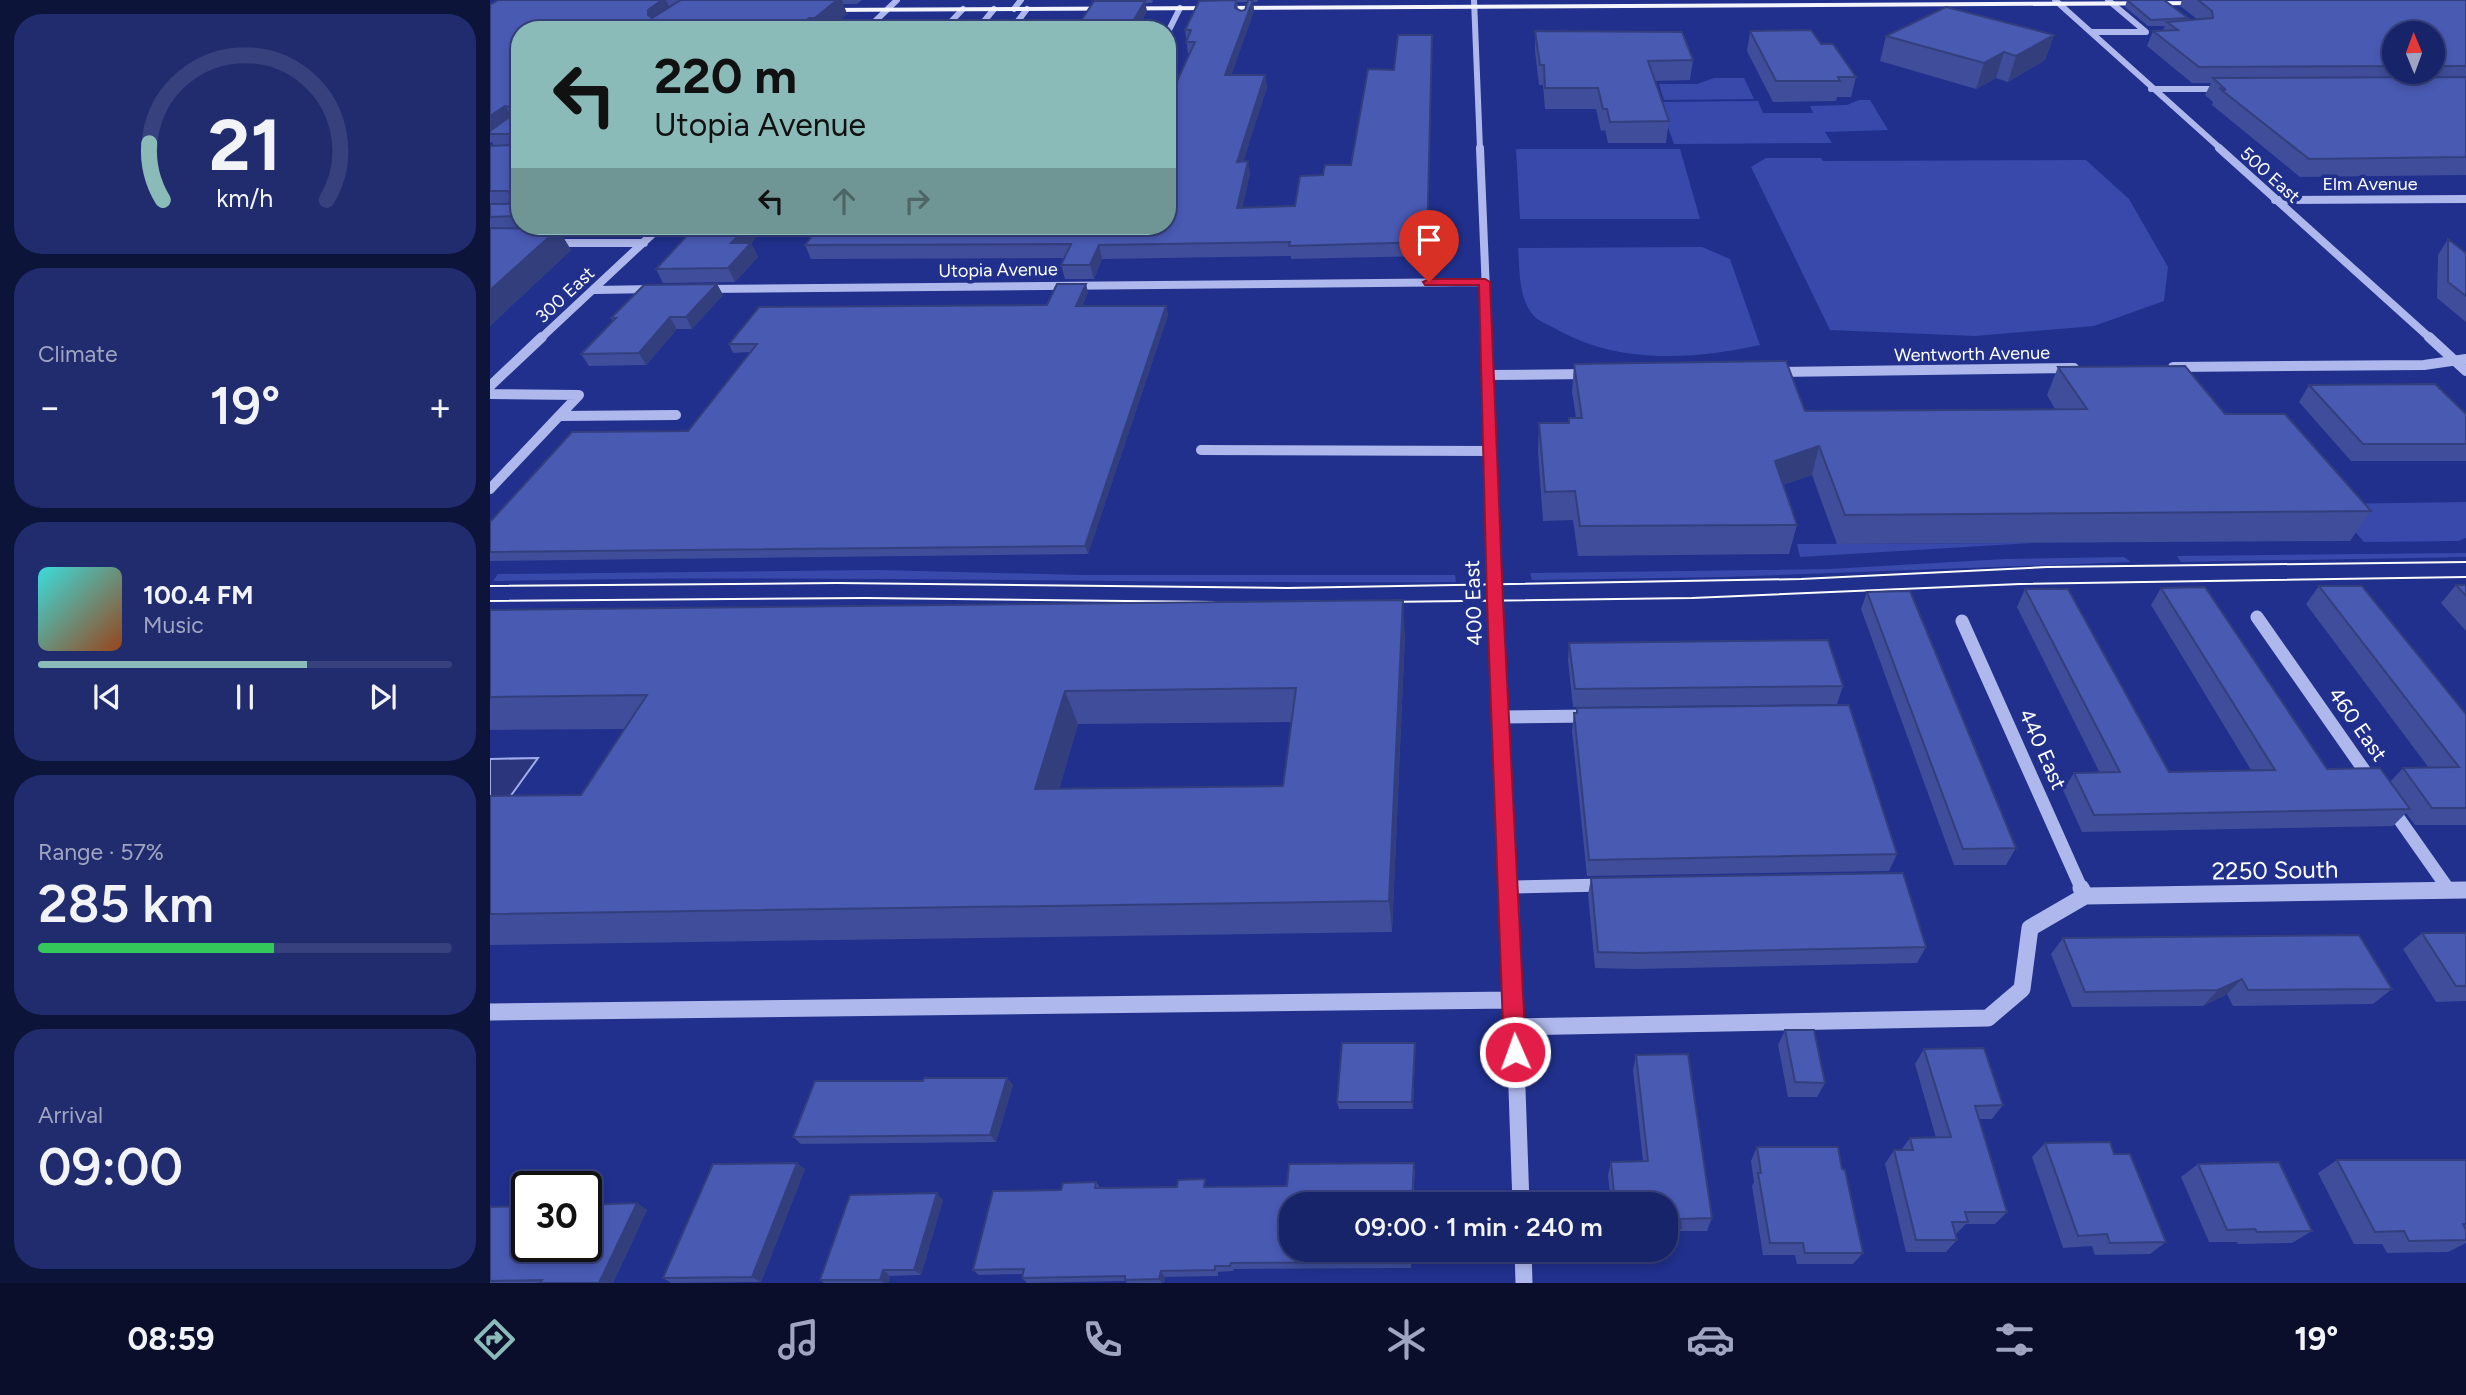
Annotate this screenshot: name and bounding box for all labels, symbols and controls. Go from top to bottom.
north arrow [2382,21,2445,84]
map controls [2382,21,2445,84]
text: 220 m [654,46,797,105]
icon: left [539,49,630,140]
text: 21 [209,101,281,188]
text: Utopia Avenue [654,106,866,144]
street label: 500 East [2236,142,2305,208]
street label: Elm Avenue [2322,173,2418,195]
icon: left [752,182,790,220]
icon: ahead [825,182,863,220]
icon: right [898,182,936,220]
text: km/h [216,183,274,213]
pin [1399,210,1459,282]
icon: arrive [1410,221,1448,259]
street label: Utopia Avenue [938,258,1058,282]
street label: 300 East [531,262,599,328]
text: Climate [38,340,117,368]
street label: Wentworth Avenue [1894,342,2050,366]
text: 19° [209,375,281,437]
text: − [38,384,62,430]
text: + [428,384,452,430]
street label: 400 East [1459,560,1487,646]
text: 100.4 FM [143,579,253,611]
text: Music [143,611,204,639]
icon: previous [88,678,126,716]
icon: pause [226,678,264,716]
icon: next [364,678,402,716]
street label: 460 East [2324,682,2392,766]
street label: 440 East [2014,705,2072,793]
text: Range · 57% [38,838,164,866]
street label: 2250 South [2212,854,2338,886]
text: 285 km [38,873,214,935]
position arrow [1478,1015,1552,1089]
text: Arrival [38,1101,103,1129]
text: 09:00 [38,1136,183,1198]
speed limit sign: 30 [511,1171,602,1262]
text: 09:00 · 1 min · 240 m [1354,1211,1603,1243]
icon: directions [470,1315,519,1364]
icon: music [774,1315,823,1364]
icon: phone [1078,1315,1127,1364]
icon: climate [1382,1315,1431,1364]
icon: car [1686,1315,1735,1364]
icon: filters [1990,1315,2039,1364]
text: 08:59 [128,1320,215,1358]
text: 19° [2294,1320,2338,1358]

